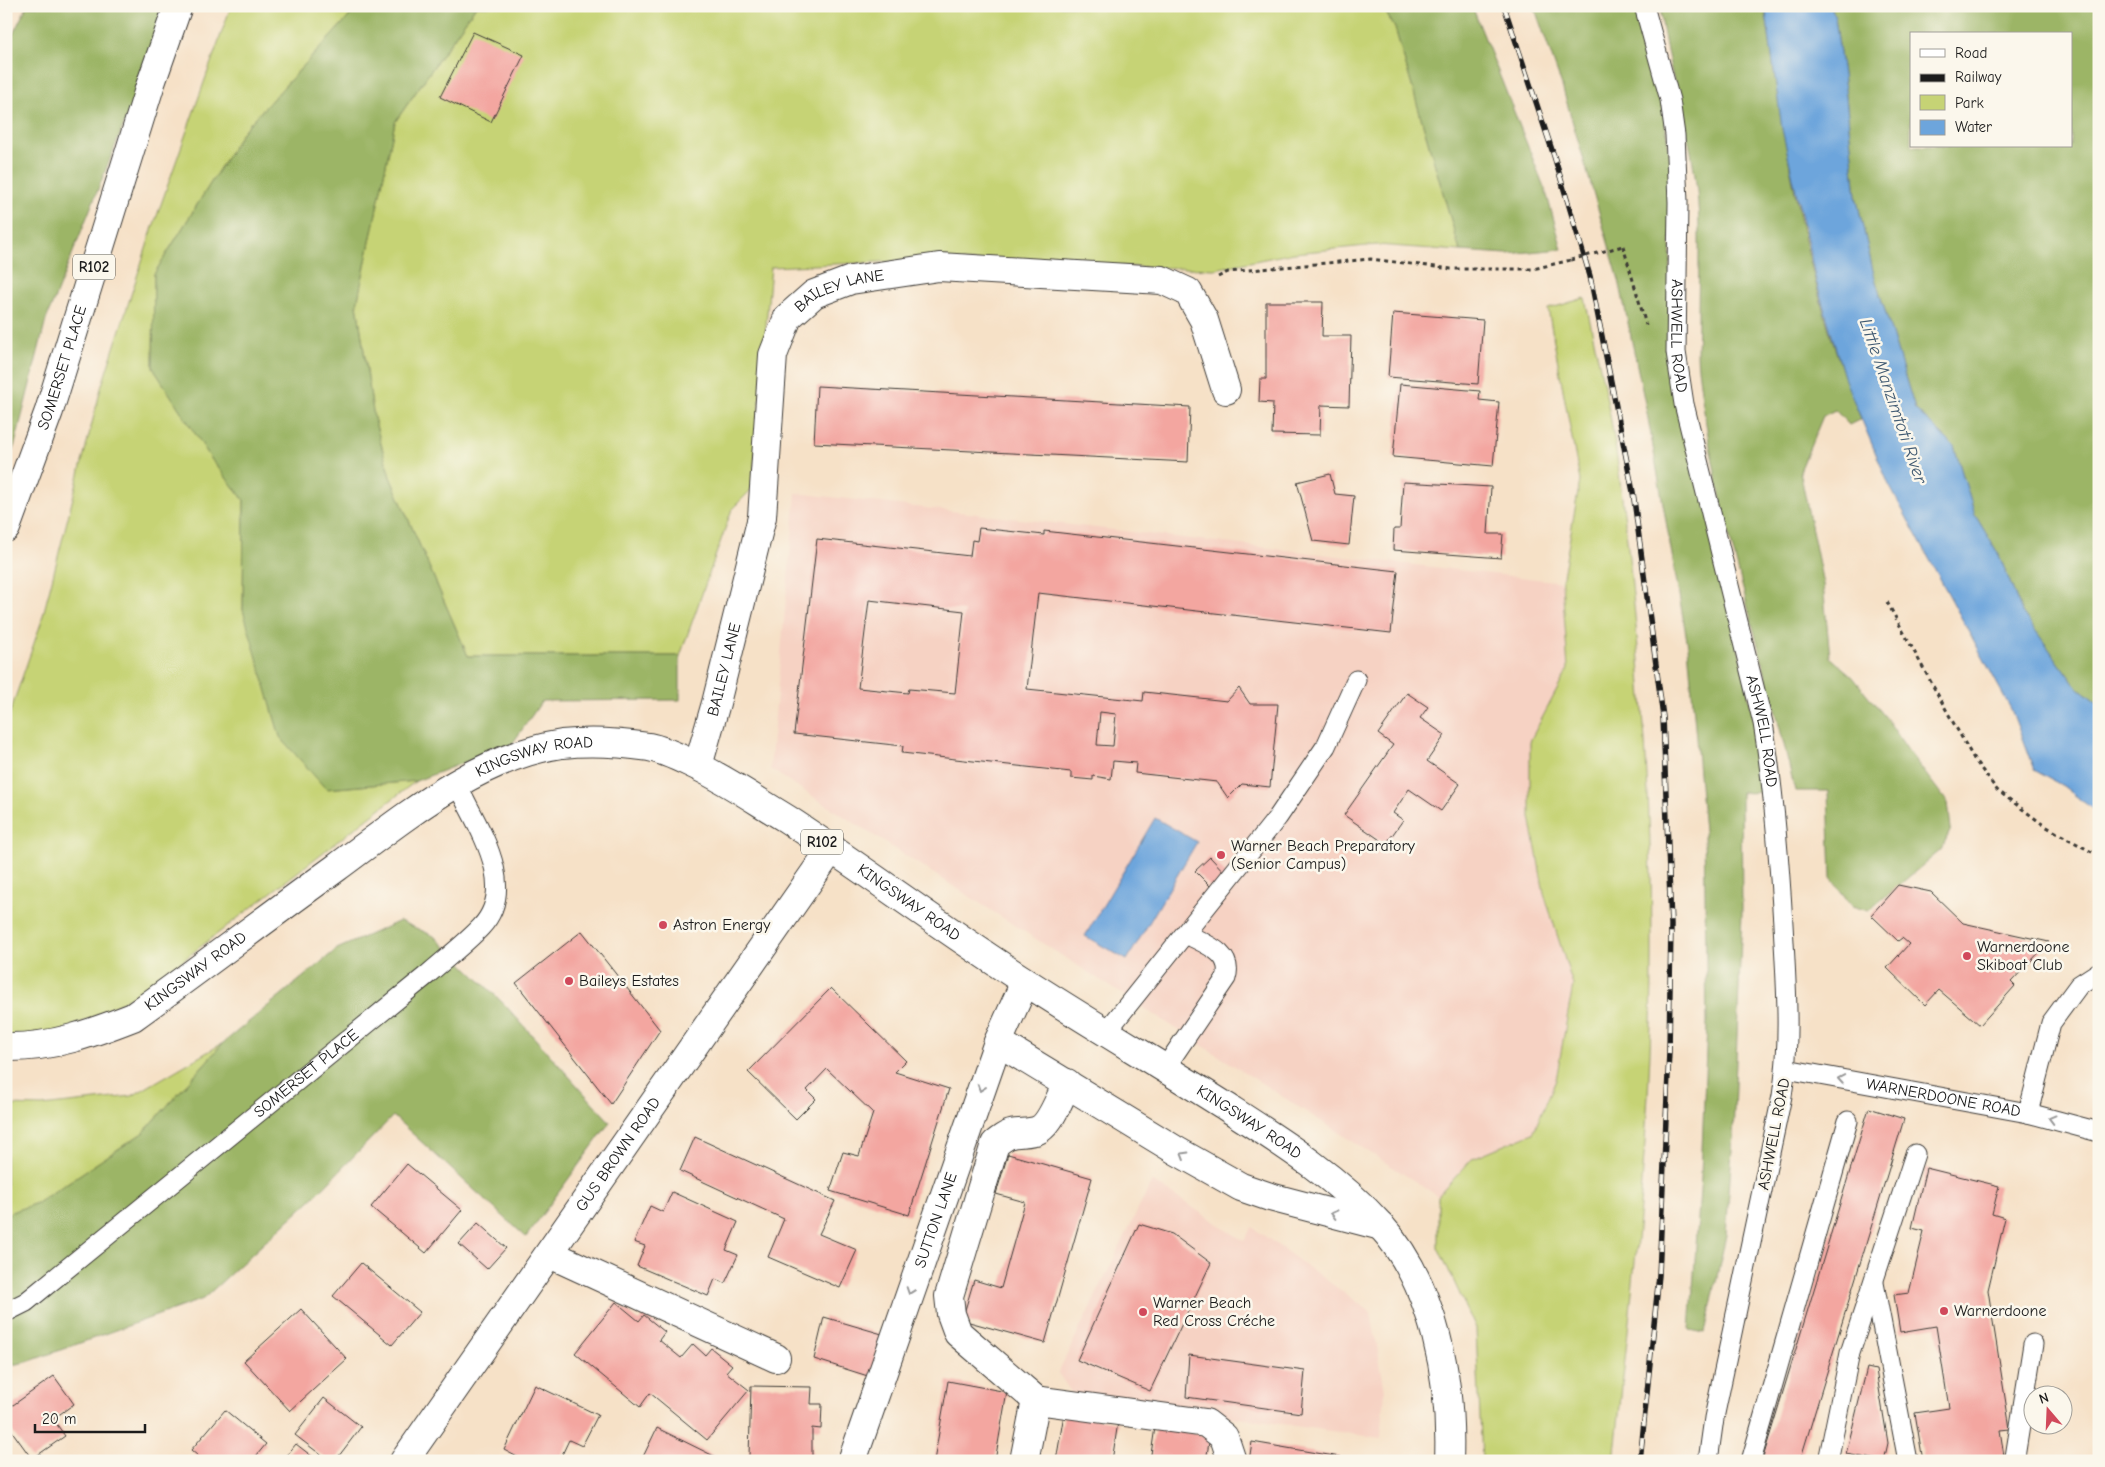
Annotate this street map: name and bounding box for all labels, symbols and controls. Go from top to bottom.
legend [1910,32,2072,148]
text: Road [1955,44,1987,62]
text: Railway [1955,68,2002,86]
text: Park [1955,94,1984,112]
text: Water [1955,118,1992,136]
road number: R102 [73,254,115,280]
street label: BAILEY LANE [791,266,885,316]
street label: ASHWELL ROAD [1667,279,1691,394]
street label: SOMERSET PLACE [34,303,90,432]
water label: Little Manzimtoti River [1855,316,1931,487]
street label: BAILEY LANE [704,621,745,718]
street label: ASHWELL ROAD [1742,673,1781,788]
street label: KINGSWAY ROAD [473,734,593,781]
road number: R102 [801,830,843,854]
place label: Warner Beach Preparatory (Senior Campus) [1231,837,1416,873]
marker: Warner Beach Preparatory (Senior Campus) [1215,849,1227,861]
street label: KINGSWAY ROAD [854,860,964,945]
place label: Astron Energy [673,916,771,934]
marker: Astron Energy [657,919,669,931]
street label: KINGSWAY ROAD [141,928,250,1014]
place label: Warnerdoone Skiboat Club [1977,938,2069,974]
marker: Warnerdoone Skiboat Club [1961,950,1973,962]
place label: Baileys Estates [579,972,679,990]
marker: Baileys Estates [563,975,575,987]
street label: SOMERSET PLACE [250,1025,362,1121]
one-way arrow [1836,1074,1845,1084]
street label: WARNERDOONE ROAD [1865,1075,2022,1121]
street label: ASHWELL ROAD [1754,1076,1794,1192]
street label: KINGSWAY ROAD [1193,1081,1305,1163]
one-way arrow [977,1083,987,1092]
street label: GUS BROWN ROAD [572,1094,664,1215]
one-way arrow [2048,1115,2056,1125]
one-way arrow [1180,1152,1189,1162]
street label: SUTTON LANE [911,1170,961,1270]
one-way arrow [1330,1209,1339,1220]
one-way arrow [906,1286,916,1295]
place label: Warner Beach Red Cross Créche [1153,1294,1275,1330]
place label: Warnerdoone [1954,1302,2046,1320]
marker: Warnerdoone [1938,1305,1950,1317]
marker: Warner Beach Red Cross Créche [1137,1306,1149,1318]
north arrow [2022,1384,2072,1434]
text: N [2037,1389,2051,1408]
scale bar [35,1402,145,1434]
text: 20 m [42,1410,76,1428]

